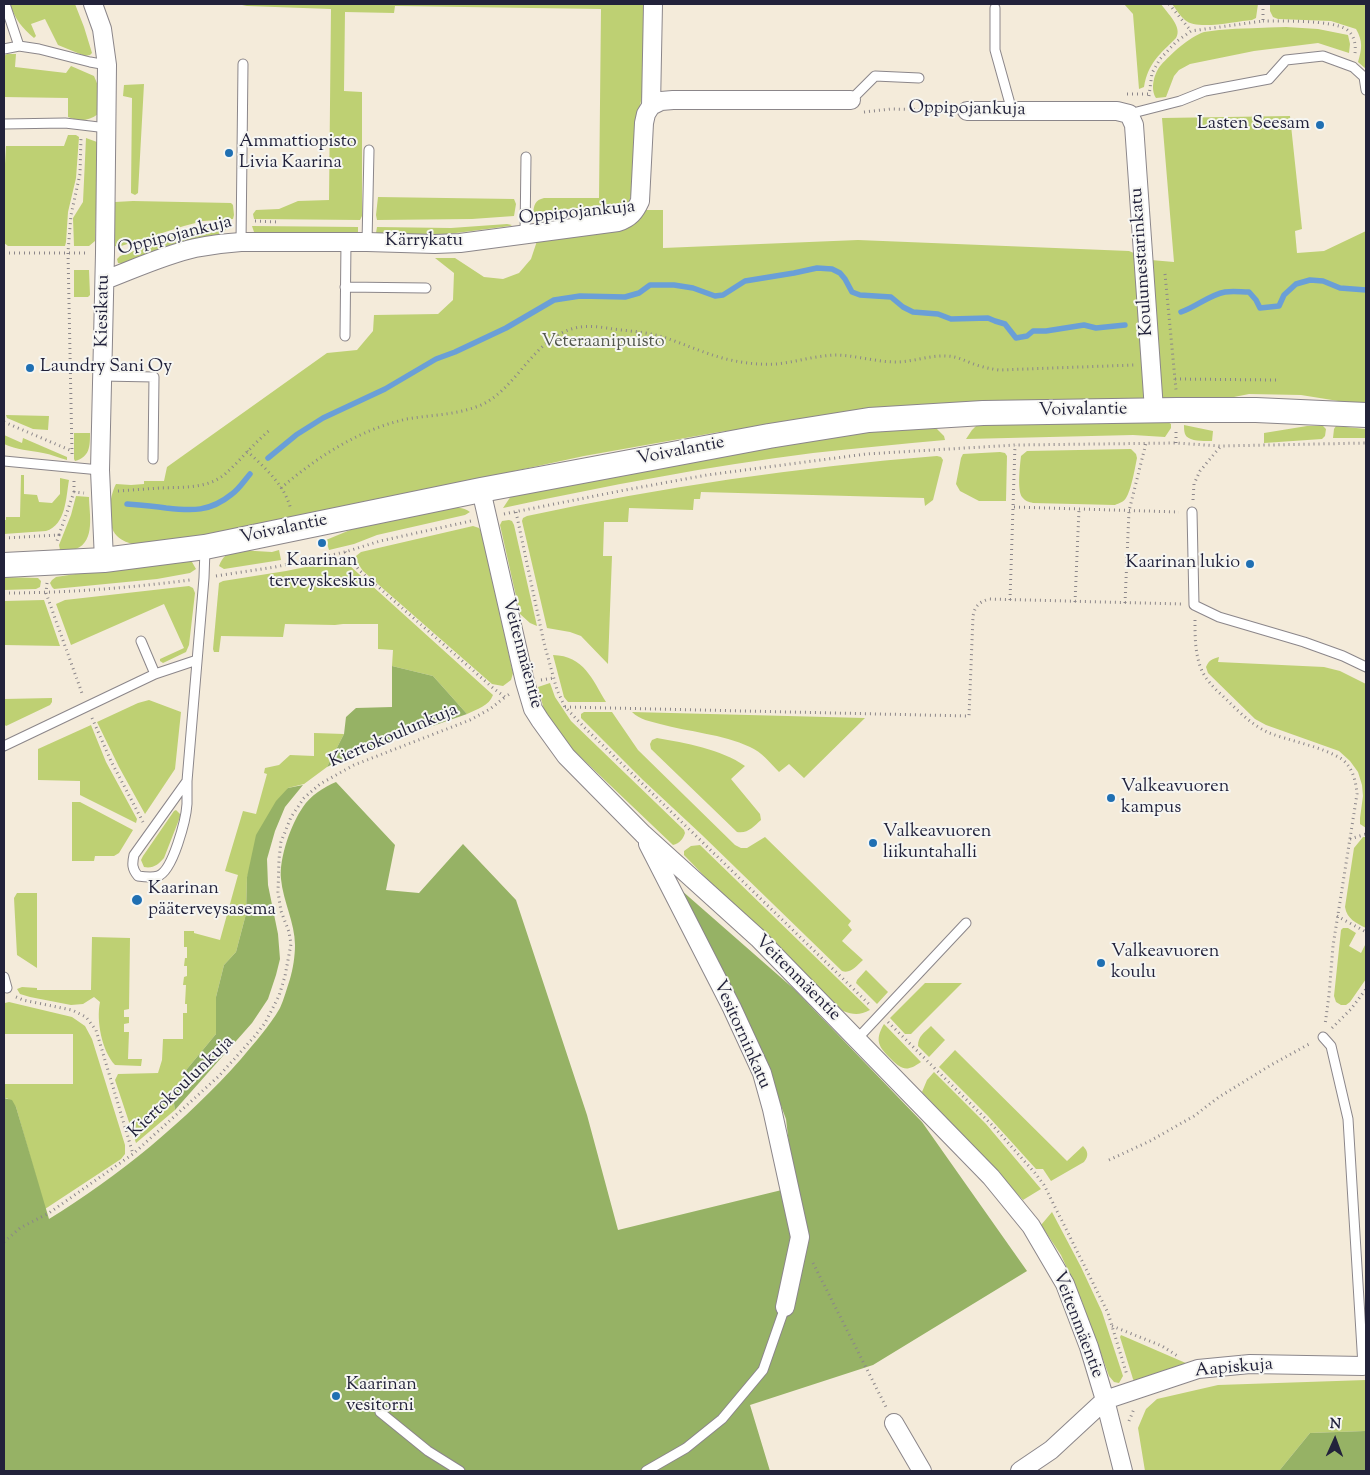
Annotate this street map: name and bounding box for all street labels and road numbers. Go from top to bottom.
street label: Oppipojankuja [908,98,1026,122]
street label: Koulumestarinkatu [1127,187,1159,337]
street label: Oppipojankuja [518,197,636,231]
street label: Oppipojankuja [116,212,234,262]
street label: Kärrykatu [385,231,463,253]
street label: Kiesikatu [93,274,115,348]
street label: Voivalantie [1038,399,1128,423]
street label: Voivalantie [635,433,727,471]
street label: Voivalantie [238,510,330,550]
street label: Veitenmäentie [496,597,546,711]
street label: Kiertokoulunkuja [326,700,462,774]
street label: Veitenmäentie [750,932,844,1026]
street label: Vesitorninkatu [707,977,775,1093]
street label: Kiertokoulunkuja [125,1032,239,1144]
street label: Veitenmäentie [1047,1269,1107,1381]
street label: Aapiskuja [1194,1355,1274,1383]

